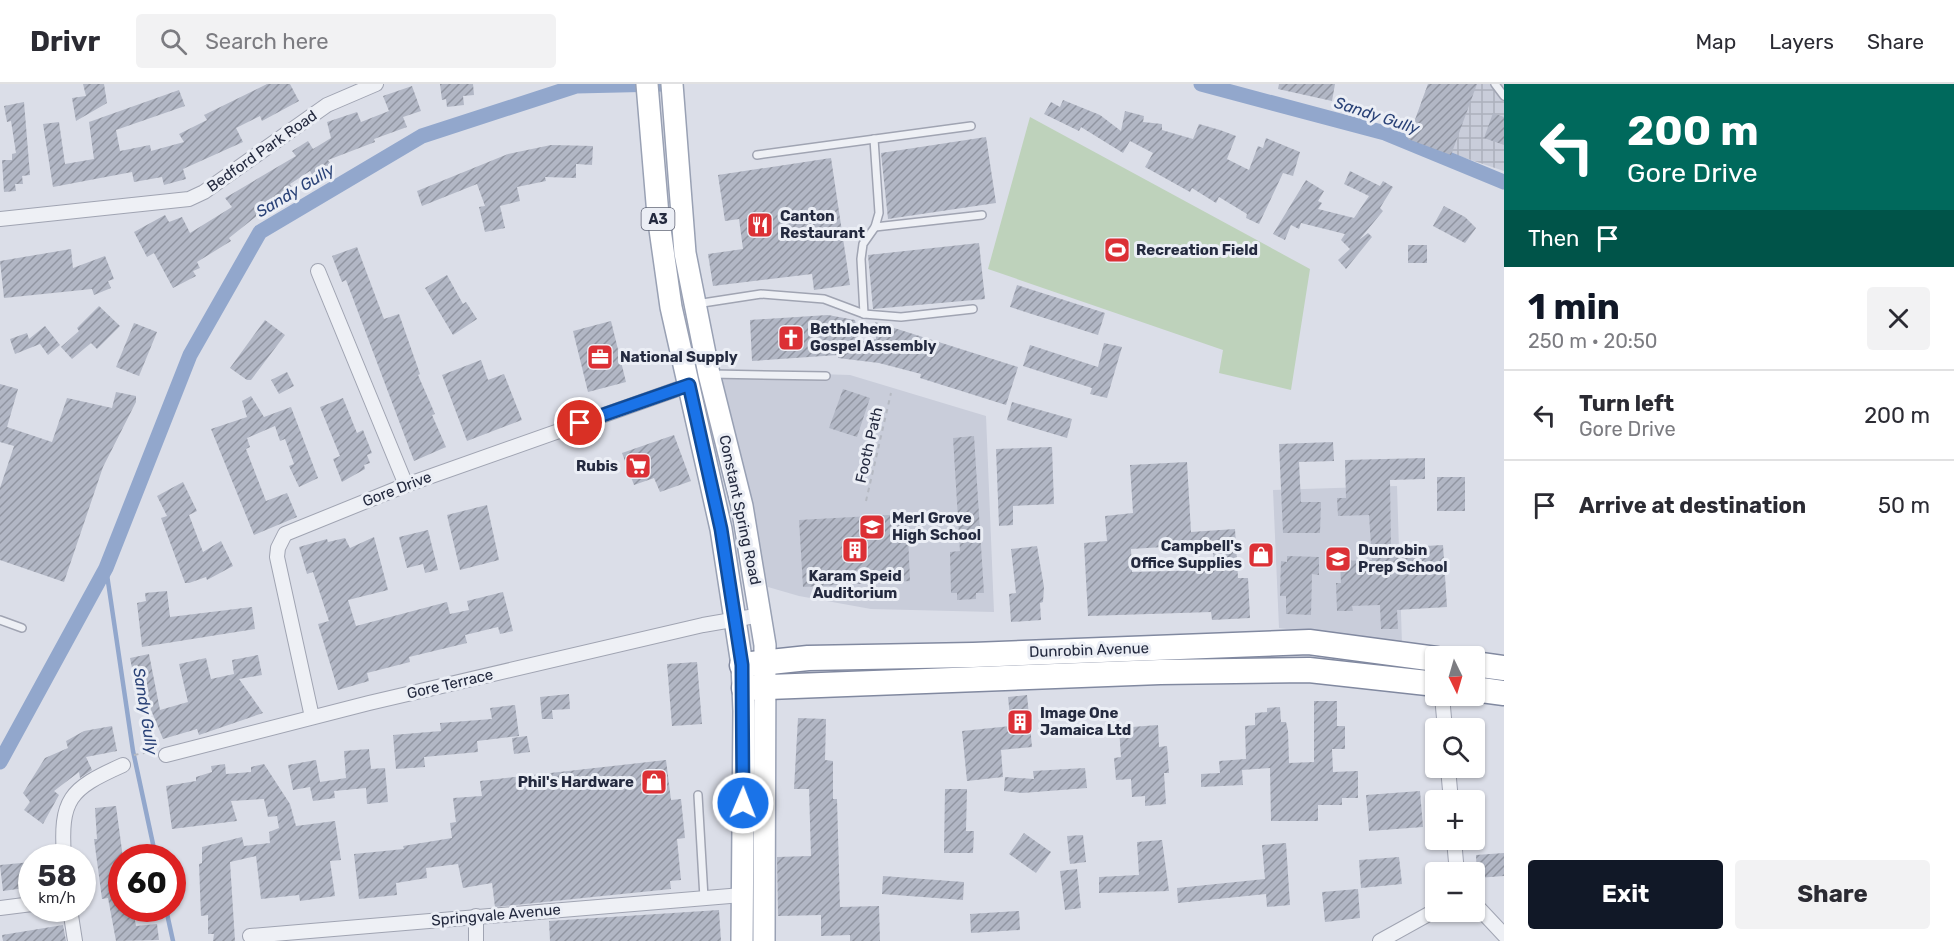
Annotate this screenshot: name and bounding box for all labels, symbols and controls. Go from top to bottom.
search box [136,14,556,68]
text: Drivr [30,25,100,58]
icon: search [157,25,190,58]
text: Search here [205,28,329,55]
text: Map [1695,29,1736,54]
text: Layers [1769,29,1834,54]
text: Share [1867,29,1924,54]
water label: Sandy Gully [1332,93,1423,138]
street label: Bedford Park Road [204,106,320,196]
text: 200 m [1627,106,1759,156]
icon: left [1528,108,1606,186]
text: Gore Drive [1627,157,1758,189]
water label: Sandy Gully [253,159,339,221]
place label: Canton Restaurant [780,207,865,242]
road number: A3 [642,208,674,230]
restaurant icon: Canton Restaurant [745,210,775,240]
icon: arrive [1591,222,1624,255]
text: Then [1528,225,1579,252]
sports icon: Recreation Field [1102,235,1132,265]
place label: Recreation Field [1136,241,1258,259]
text: 1 min [1528,285,1620,328]
button: close [1867,287,1930,350]
place label: Bethlehem Gospel Assembly [810,320,936,355]
church icon: Bethlehem Gospel Assembly [776,323,806,353]
text: 250 m · 20:50 [1528,329,1658,353]
office icon: National Supply [585,342,615,372]
place label: National Supply [620,348,738,366]
text: Turn left [1579,390,1674,417]
pin [554,397,605,448]
icon: left [1528,399,1561,432]
text: 200 m [1864,402,1930,429]
street label: Footh Path [852,405,886,485]
icon: arrive [563,406,596,439]
text: Gore Drive [1579,417,1676,441]
street label: Constant Spring Road [715,433,765,587]
supermarket icon: Rubis [623,451,653,481]
place label: Rubis [576,457,618,475]
street label: Gore Drive [360,468,434,510]
icon: arrive [1528,489,1561,522]
text: Arrive at destination [1579,492,1806,519]
text: 50 m [1878,492,1930,519]
place label: Merl Grove High School [892,509,981,544]
school or university icon: Merl Grove High School [857,512,887,542]
building icon: Karam Speid Auditorium [840,535,870,565]
place label: Campbell's Office Supplies [1130,537,1242,572]
shop icon: Campbell's Office Supplies [1246,540,1276,570]
place label: Dunrobin Prep School [1358,541,1448,576]
school or university icon: Dunrobin Prep School [1323,544,1353,574]
place label: Karam Speid Auditorium [808,567,902,602]
street label: Dunrobin Avenue [1029,639,1149,661]
north arrow [1425,646,1485,706]
map controls [1425,646,1485,922]
street label: Gore Terrace [405,665,495,703]
water label: Sandy Gully [129,666,162,757]
place label: Image One Jamaica Ltd [1040,704,1131,739]
building icon: Image One Jamaica Ltd [1005,707,1035,737]
button: search [1425,718,1485,778]
shop icon: Phil's Hardware [639,767,669,797]
position arrow [711,771,775,835]
place label: Phil's Hardware [518,773,634,791]
button: + [1425,790,1485,850]
speed limit sign: 60 [108,844,186,922]
text: 58 [37,858,77,894]
button: Exit [1528,860,1723,929]
button: Share [1735,860,1930,929]
button: − [1425,862,1485,922]
text: km/h [38,889,76,907]
street label: Springvale Avenue [431,900,561,930]

